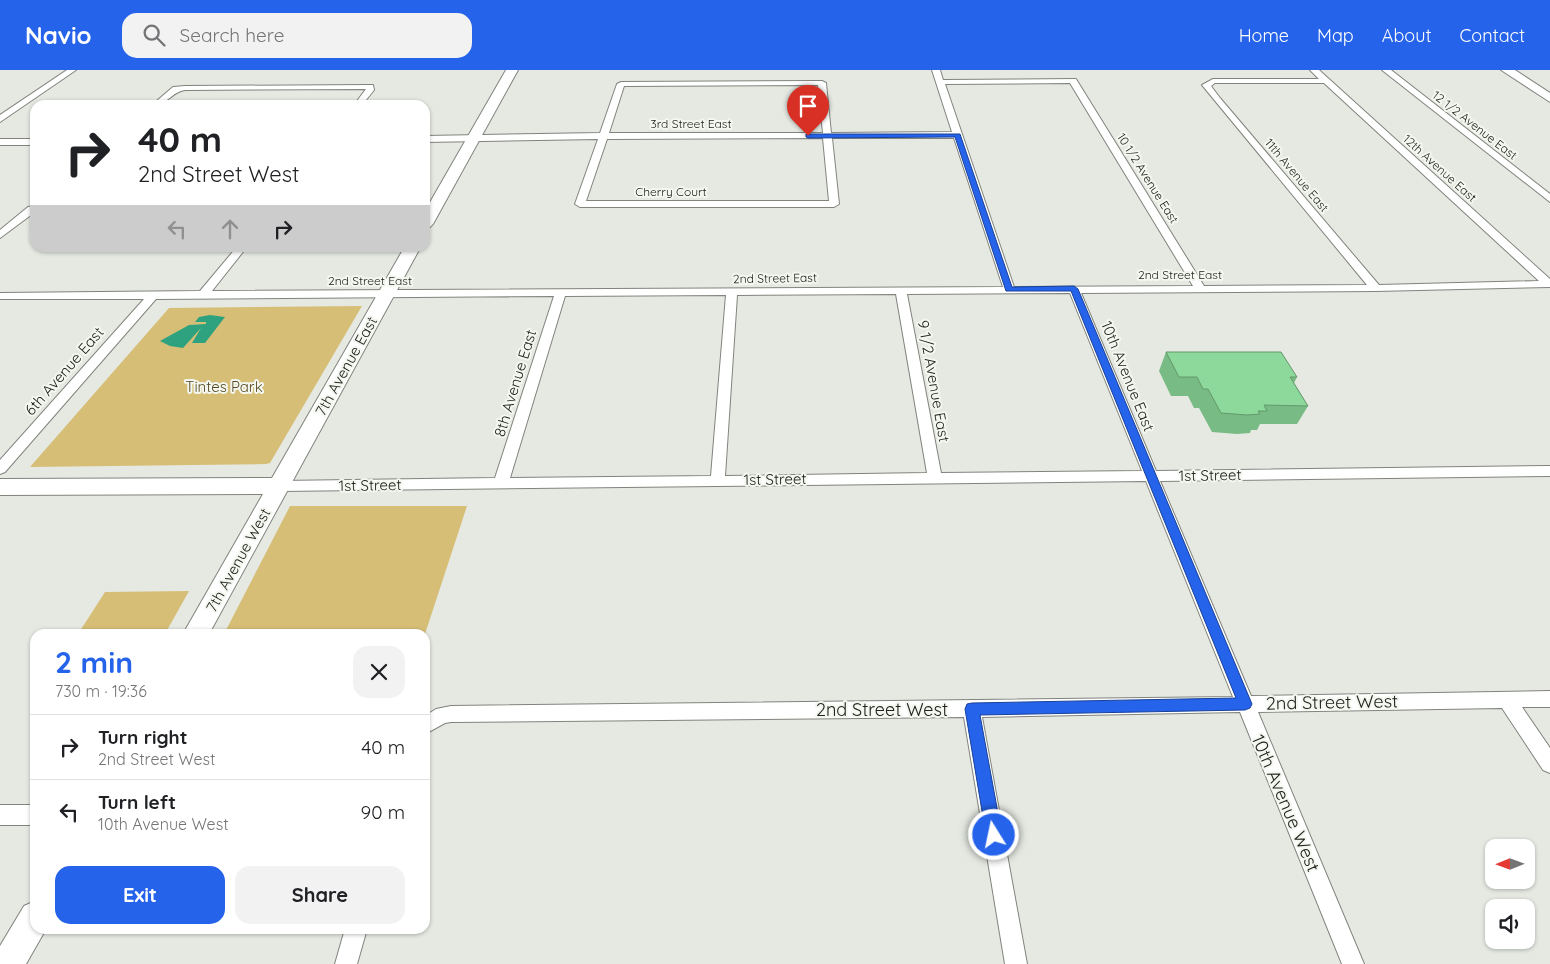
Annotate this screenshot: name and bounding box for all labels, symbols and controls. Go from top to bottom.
search box [122,13,472,58]
text: Navio [25,20,92,50]
icon: search [140,21,168,49]
text: Search here [180,23,284,47]
text: Home [1239,24,1289,47]
text: Map [1317,24,1354,47]
text: About [1382,24,1432,47]
text: Contact [1460,24,1525,47]
pin [787,85,829,136]
street label: 12 1/2 Avenue East [1430,87,1520,163]
icon: arrive [794,92,822,120]
street label: 3rd Street East [650,116,732,131]
text: 40 m [138,117,222,161]
icon: right [55,120,120,185]
street label: 10 1/2 Avenue East [1114,130,1182,226]
street label: 12th Avenue East [1400,131,1480,205]
street label: 11th Avenue East [1262,135,1332,215]
text: 2nd Street West [138,160,300,188]
street label: Cherry Court [635,184,707,199]
icon: left [163,215,191,243]
icon: ahead [216,215,244,243]
icon: right [269,215,297,243]
street label: 2nd Street East [1138,267,1222,282]
street label: 2nd Street East [733,270,817,286]
street label: 2nd Street East [328,273,412,288]
street label: 7th Avenue East [311,313,381,419]
street label: 10th Avenue East [1097,318,1159,434]
street label: 9 1/2 Avenue East [914,319,954,443]
street label: 6th Avenue East [20,323,108,419]
street label: 8th Avenue East [490,327,540,439]
park label: Tintes Park [185,377,263,396]
street label: 1st Street [1178,465,1242,485]
street label: 1st Street [743,469,807,489]
street label: 1st Street [338,475,402,495]
street label: 7th Avenue West [202,505,274,615]
text: 2 min [55,643,133,681]
button: close [353,646,405,698]
text: 730 m · 19:36 [55,681,147,701]
street label: 2nd Street West [1266,689,1398,715]
street label: 2nd Street West [816,698,948,721]
text: Turn right [98,725,187,749]
street label: 10th Avenue West [1247,731,1325,875]
icon: right [55,733,83,761]
text: 40 m [361,735,405,759]
text: 2nd Street West [98,749,215,769]
text: Turn left [98,790,176,814]
icon: left [55,798,83,826]
text: 90 m [361,800,405,824]
position arrow [967,808,1019,860]
text: 10th Avenue West [98,814,229,834]
north arrow [1485,839,1535,889]
map controls [1485,839,1535,949]
button: Exit [55,866,225,924]
button: Share [235,866,405,924]
button: sound [1485,899,1535,949]

